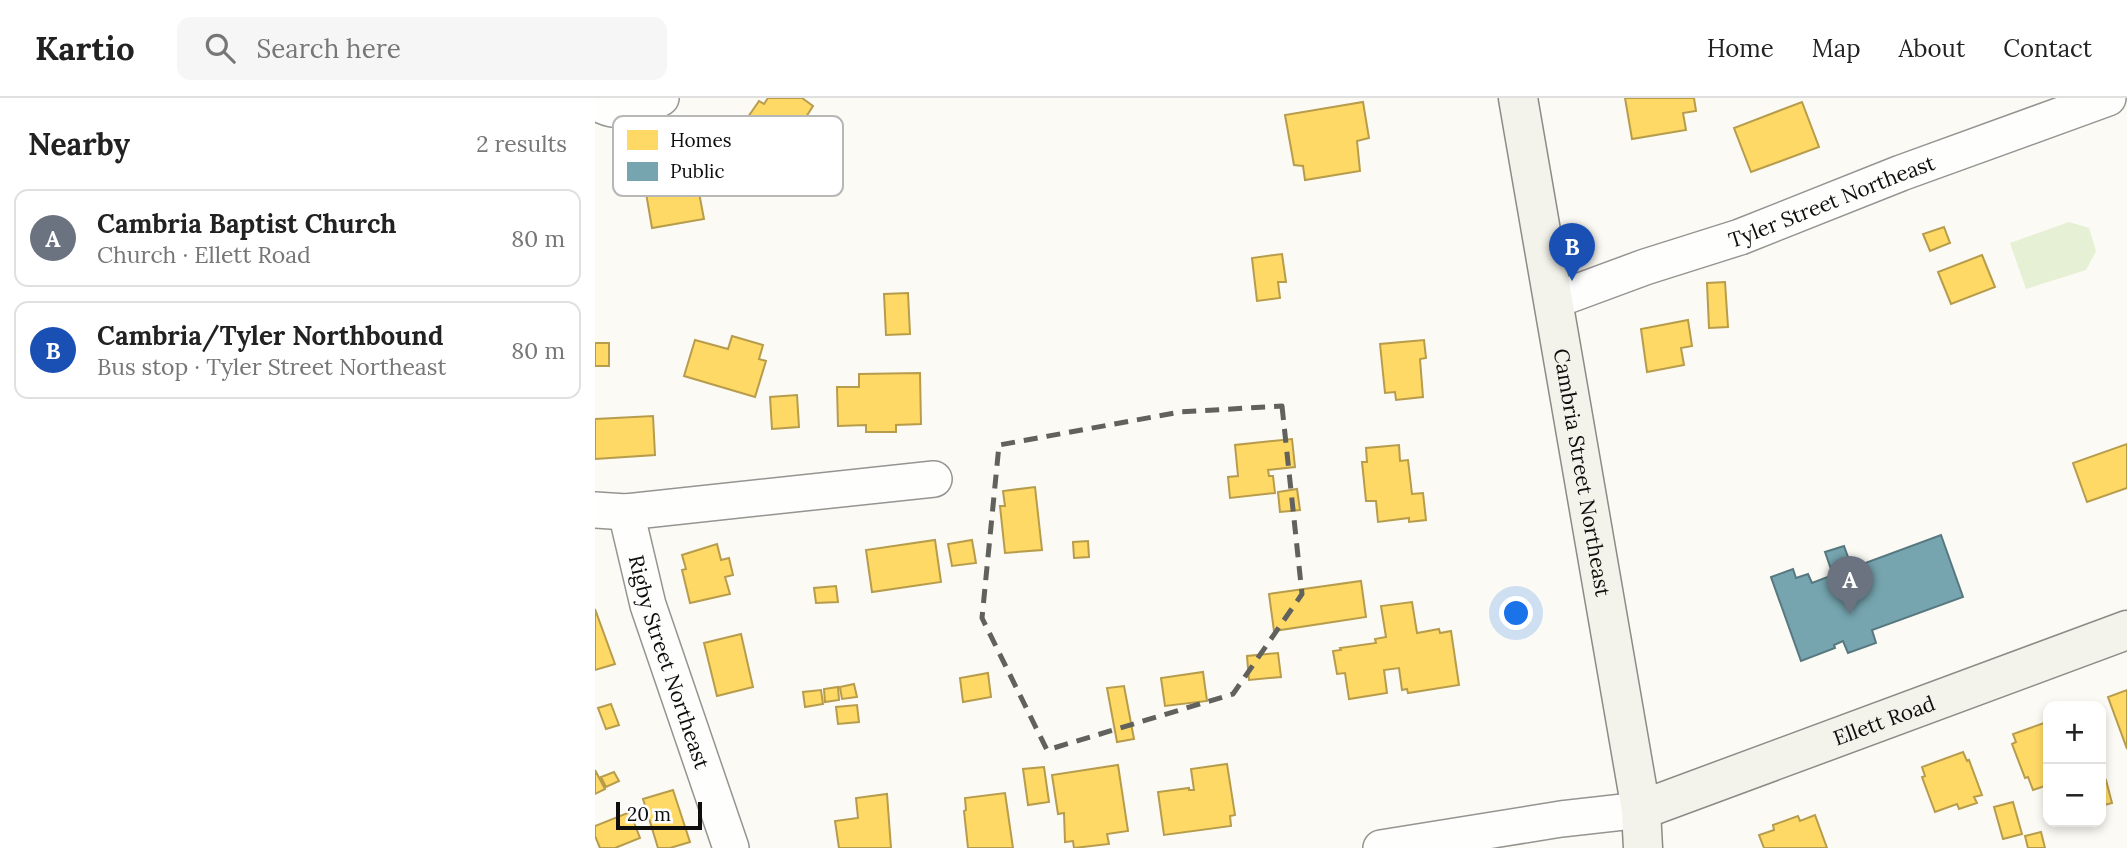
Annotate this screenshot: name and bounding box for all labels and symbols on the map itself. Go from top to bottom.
legend [613,116,843,196]
text: Homes [670,128,732,152]
street label: Tyler Street Northeast [1725,148,1939,253]
text: Public [670,159,725,183]
pin: B [1549,223,1595,281]
street label: Cambria Street Northeast [1548,346,1618,599]
street label: Rigby Street Northeast [623,552,717,773]
pin: A [1827,556,1873,614]
your location [1499,596,1533,630]
street label: Ellett Road [1829,689,1939,751]
scale bar [616,799,702,831]

